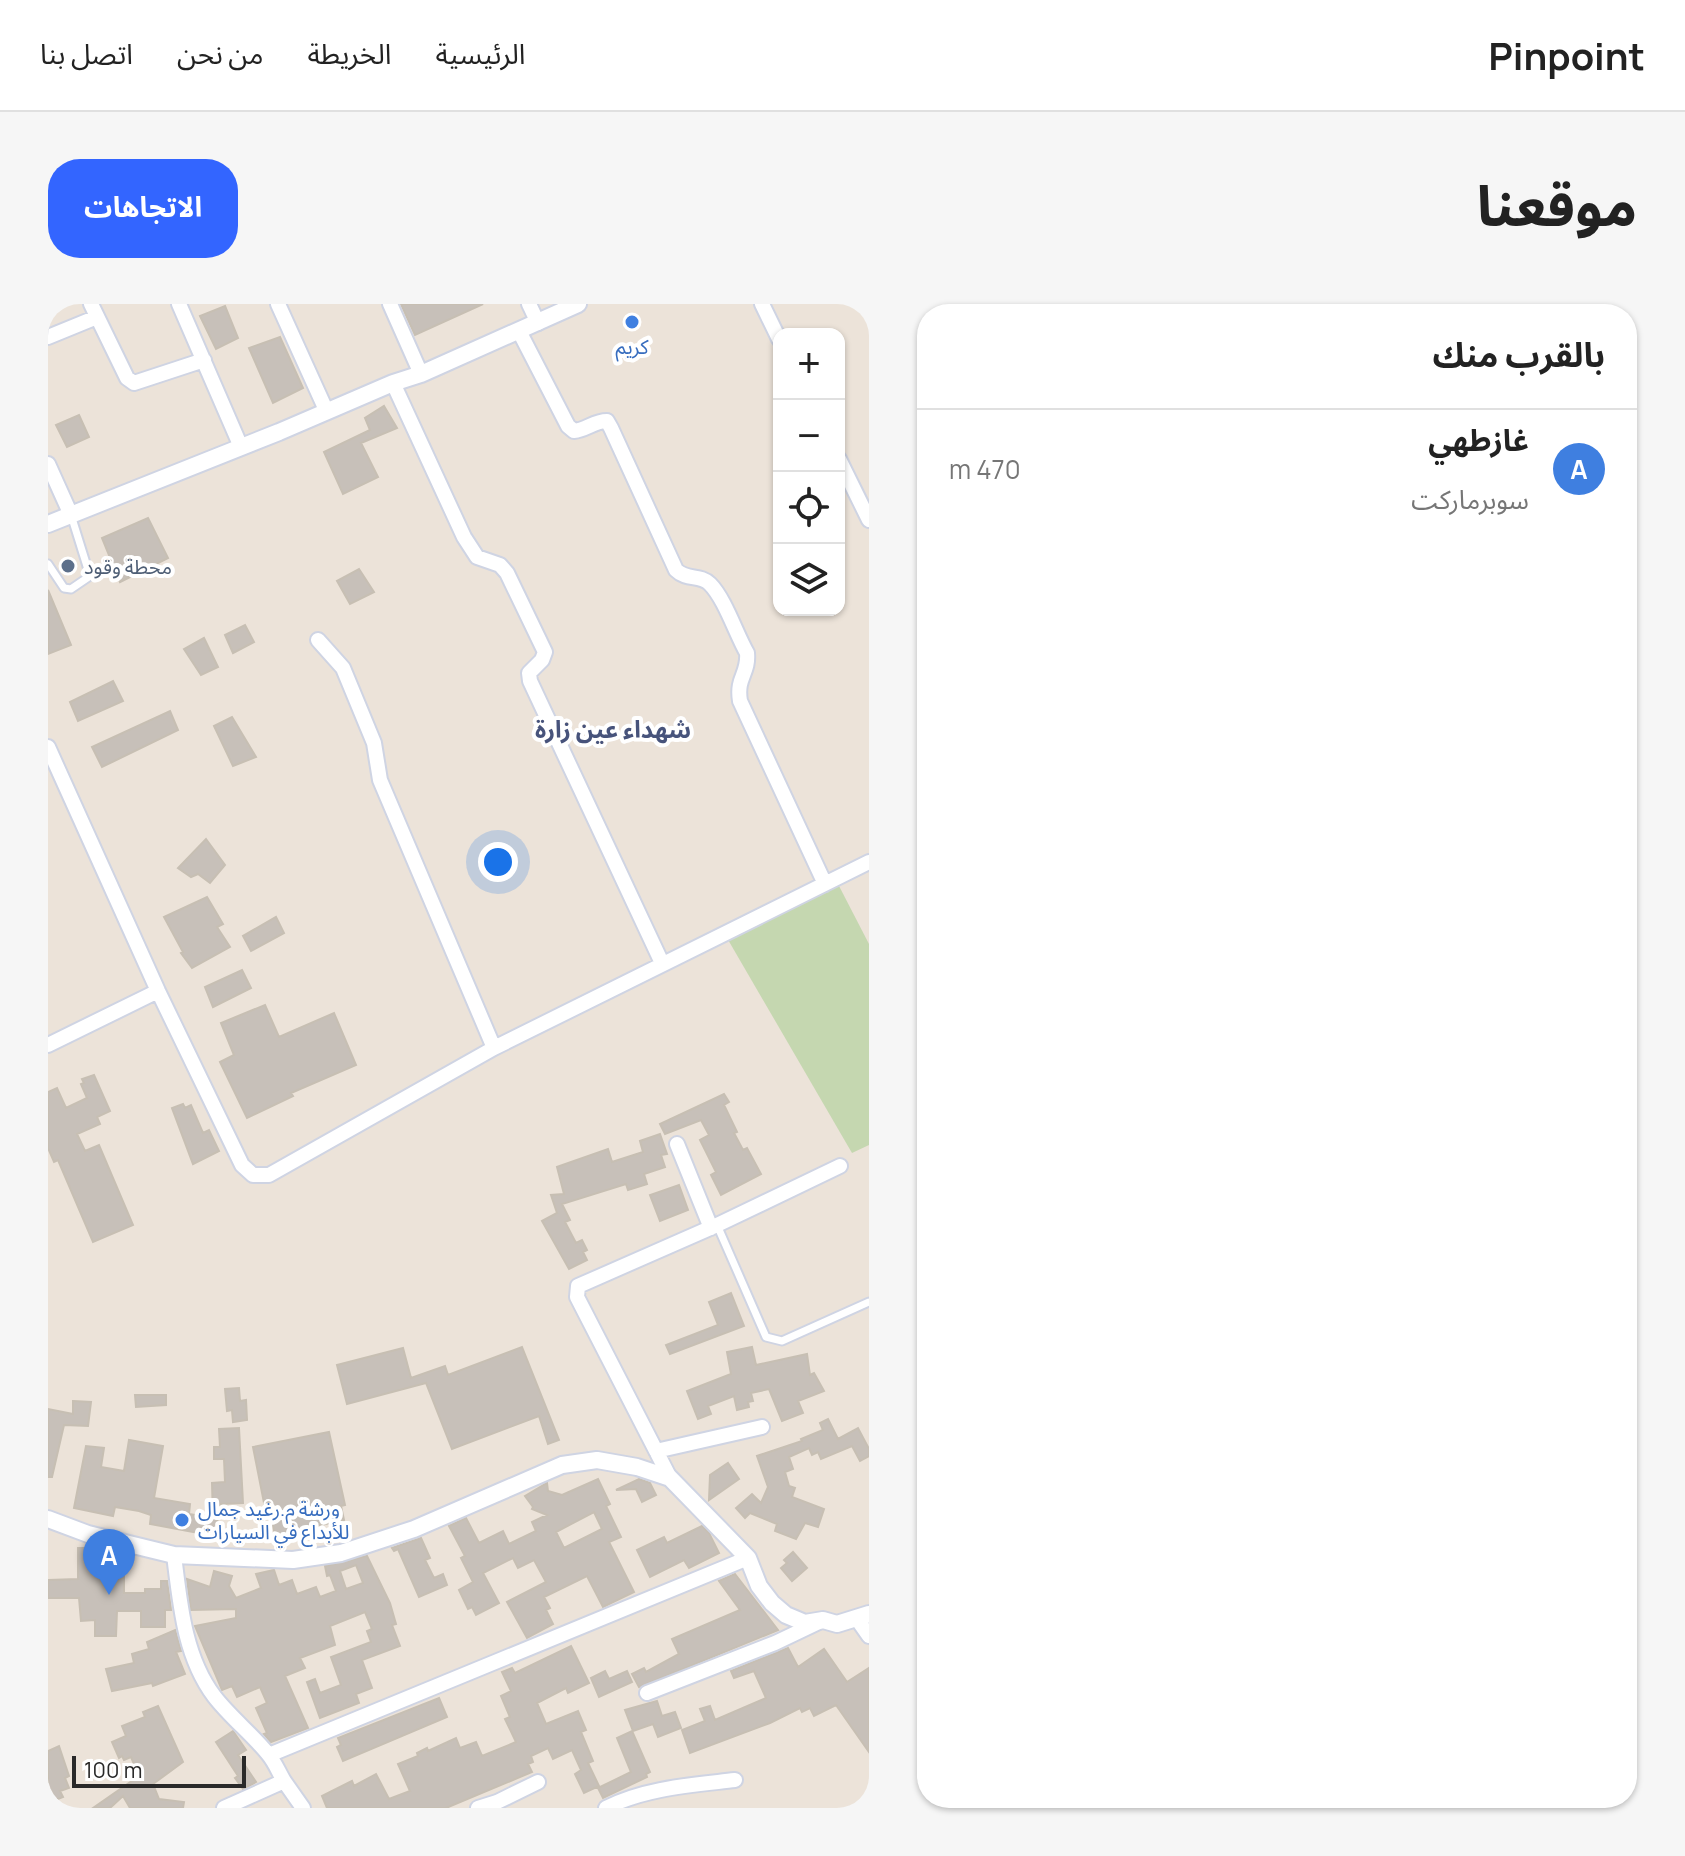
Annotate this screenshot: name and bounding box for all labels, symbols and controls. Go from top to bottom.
text: Pinpoint [1489,29,1645,81]
text: اتصل بنا [40,34,133,72]
text: من نحن [177,34,264,72]
text: الخريطة [308,34,391,72]
text: الرئيسية [435,34,525,72]
button: الاتجاهات [48,159,238,258]
text: موقعنا [1477,166,1637,243]
marker: كريم [623,313,641,331]
map controls [773,328,845,616]
button: + [773,328,845,400]
text: بالقرب منك [1432,331,1605,377]
place label: كريم [616,333,649,362]
button: − [773,400,845,472]
text: غازطهي [1428,419,1529,460]
text: 470 m [949,451,1021,487]
text: A [1570,451,1588,487]
button: locate [773,472,845,544]
text: سوبرماركت [1411,481,1529,517]
button: layers [773,544,845,616]
place label: محطة وقود [84,553,172,580]
marker: محطة وقود [59,557,77,575]
district label: شهداء عين زارة [535,712,691,745]
your location [478,842,518,882]
place label: ورشة م.رغيد جمال للأبداع في السيارات [198,1495,349,1547]
marker: ورشة م.رغيد جمال للأبداع في السيارات [173,1511,191,1529]
pin: A [83,1529,135,1595]
scale bar [72,1752,246,1788]
text: 100 m [84,1755,142,1785]

